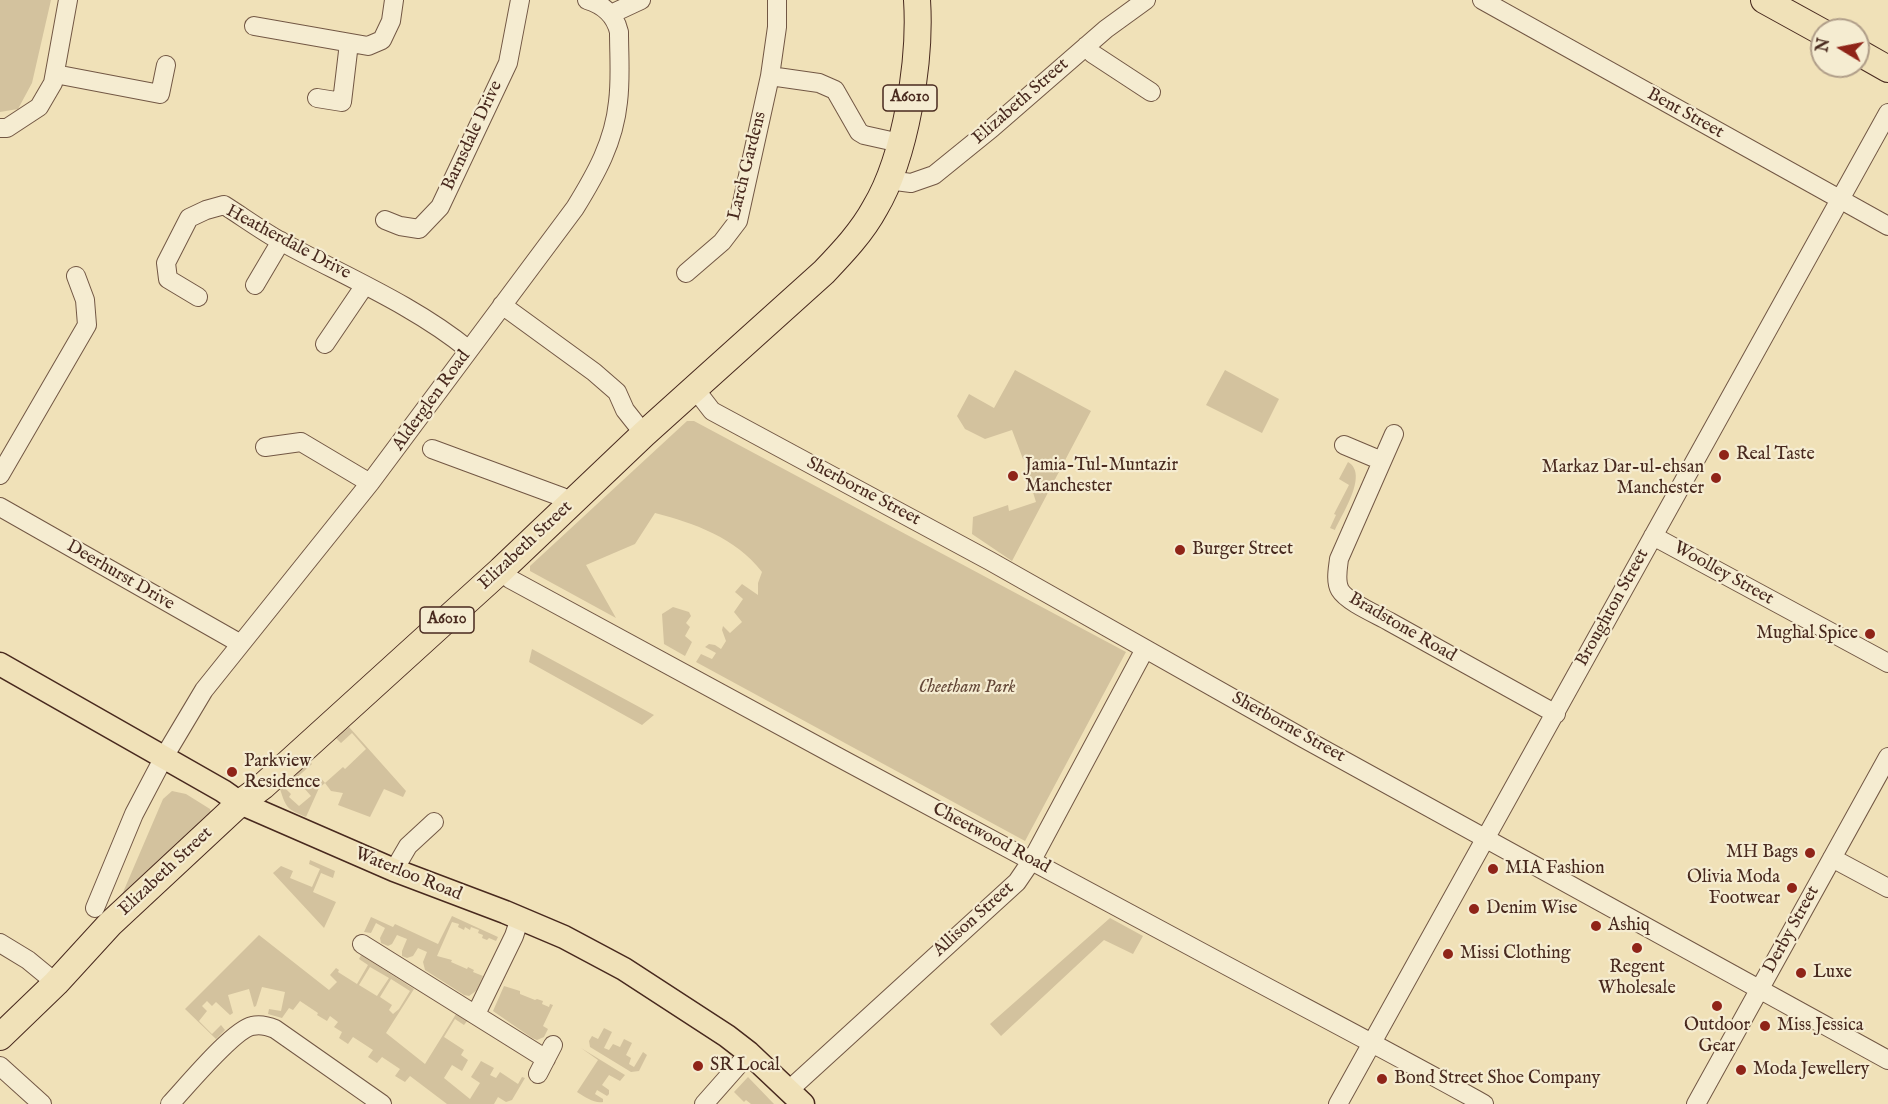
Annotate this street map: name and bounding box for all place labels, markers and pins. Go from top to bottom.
place label: Real Taste [1736,444,1815,466]
marker: Real Taste [1717,448,1731,462]
place label: Jamia-Tul-Muntazir Manchester [1025,455,1178,498]
place label: Markaz Dar-ul-ehsan Manchester [1542,457,1704,500]
marker: Jamia-Tul-Muntazir Manchester [1006,469,1020,483]
marker: Markaz Dar-ul-ehsan Manchester [1709,471,1723,485]
place label: Burger Street [1192,539,1293,561]
marker: Burger Street [1173,543,1187,557]
place label: Mughal Spice [1756,623,1858,645]
marker: Mughal Spice [1863,627,1877,641]
place label: Parkview Residence [244,751,320,794]
marker: Parkview Residence [225,765,239,779]
place label: MH Bags [1726,842,1798,864]
marker: MH Bags [1803,846,1817,860]
place label: MIA Fashion [1505,858,1605,880]
marker: MIA Fashion [1486,862,1500,876]
place label: Olivia Moda Footwear [1687,867,1780,910]
marker: Olivia Moda Footwear [1785,881,1799,895]
place label: Denim Wise [1486,898,1578,920]
marker: Denim Wise [1467,902,1481,916]
place label: Ashiq [1608,915,1650,937]
marker: Ashiq [1589,919,1603,933]
marker: Regent Wholesale [1630,941,1644,955]
place label: Missi Clothing [1460,943,1570,965]
marker: Missi Clothing [1441,947,1455,961]
place label: Regent Wholesale [1598,957,1676,1000]
place label: Luxe [1813,962,1852,984]
marker: Luxe [1794,966,1808,980]
marker: Outdoor Gear [1710,999,1724,1013]
place label: Outdoor Gear [1684,1015,1750,1058]
place label: Miss Jessica [1777,1015,1863,1037]
marker: Miss Jessica [1758,1019,1772,1033]
place label: SR Local [710,1055,780,1077]
marker: SR Local [691,1059,705,1073]
place label: Moda Jewellery [1753,1059,1869,1081]
marker: Moda Jewellery [1734,1063,1748,1077]
place label: Bond Street Shoe Company [1394,1068,1600,1090]
marker: Bond Street Shoe Company [1375,1072,1389,1086]

